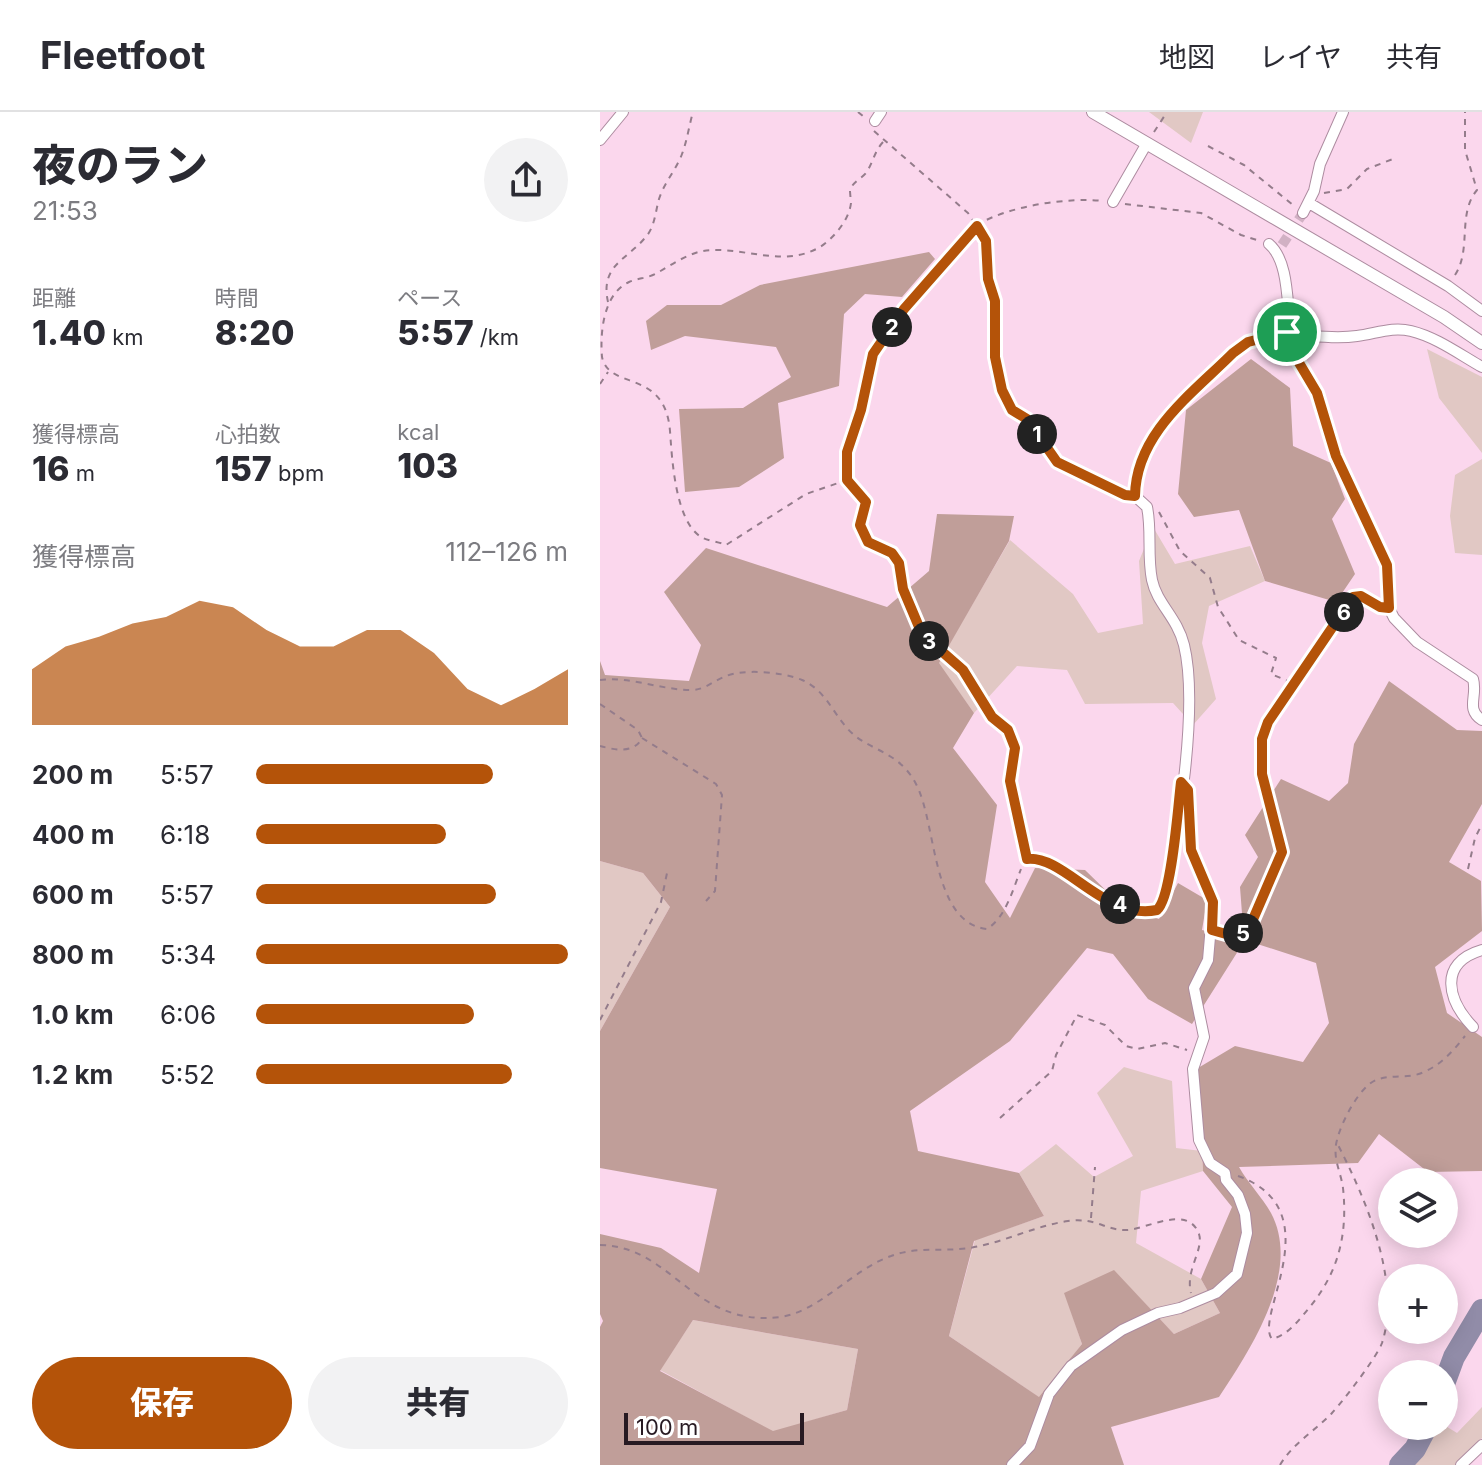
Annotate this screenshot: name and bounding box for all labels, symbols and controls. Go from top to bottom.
text: Fleetfoot [40,32,205,78]
text: 地図 [1159,40,1215,74]
text: レイヤ [1259,40,1342,74]
text: 共有 [1386,40,1442,74]
text: 夜のラン [32,138,208,192]
button: share [484,138,568,222]
text: 21:53 [32,195,98,226]
text: 距離 [32,285,76,311]
text: 時間 [215,285,259,311]
text: ペース [397,285,462,311]
pin [1253,298,1321,366]
pin: 2 [872,307,912,347]
icon: arrive [1265,310,1309,354]
text: 1.40 [32,312,106,353]
text: 8:20 [215,312,294,353]
text: 5:57 [397,312,474,353]
text: 2 [885,314,899,340]
text: km [106,324,143,350]
text: /km [474,324,519,350]
pin: 1 [1017,414,1057,454]
text: kcal [397,419,439,445]
text: 獲得標高 [32,421,120,447]
text: 心拍数 [215,421,281,447]
text: 1 [1032,421,1042,447]
text: 103 [397,445,458,486]
text: 16 [32,448,70,489]
text: 157 [215,448,272,489]
text: m [70,460,95,486]
text: bpm [272,460,324,486]
text: 112–126 m [445,536,568,567]
text: 獲得標高 [32,541,136,572]
pin: 6 [1324,592,1364,632]
text: 6 [1337,599,1351,625]
pin: 3 [909,621,949,661]
text: 3 [922,628,936,654]
text: 200 m [32,759,113,790]
text: 5:57 [160,759,214,790]
text: 400 m [32,819,115,850]
text: 6:18 [160,819,210,850]
text: 600 m [32,879,114,910]
text: 5:57 [160,879,214,910]
pin: 4 [1100,884,1140,924]
text: 4 [1113,891,1127,917]
pin: 5 [1223,913,1263,953]
text: 5 [1236,920,1250,946]
text: 800 m [32,939,114,970]
text: 5:34 [160,939,216,970]
text: 1.0 km [32,999,114,1030]
text: 6:06 [160,999,216,1030]
text: 1.2 km [32,1059,113,1090]
text: 5:52 [160,1059,215,1090]
map controls [1378,1168,1458,1440]
button: layers [1378,1168,1458,1248]
button: + [1378,1264,1458,1344]
button: 保存 [32,1357,292,1449]
button: 共有 [308,1357,568,1449]
button: − [1378,1360,1458,1440]
scale bar [624,1409,804,1445]
text: 100 m [636,1414,698,1440]

